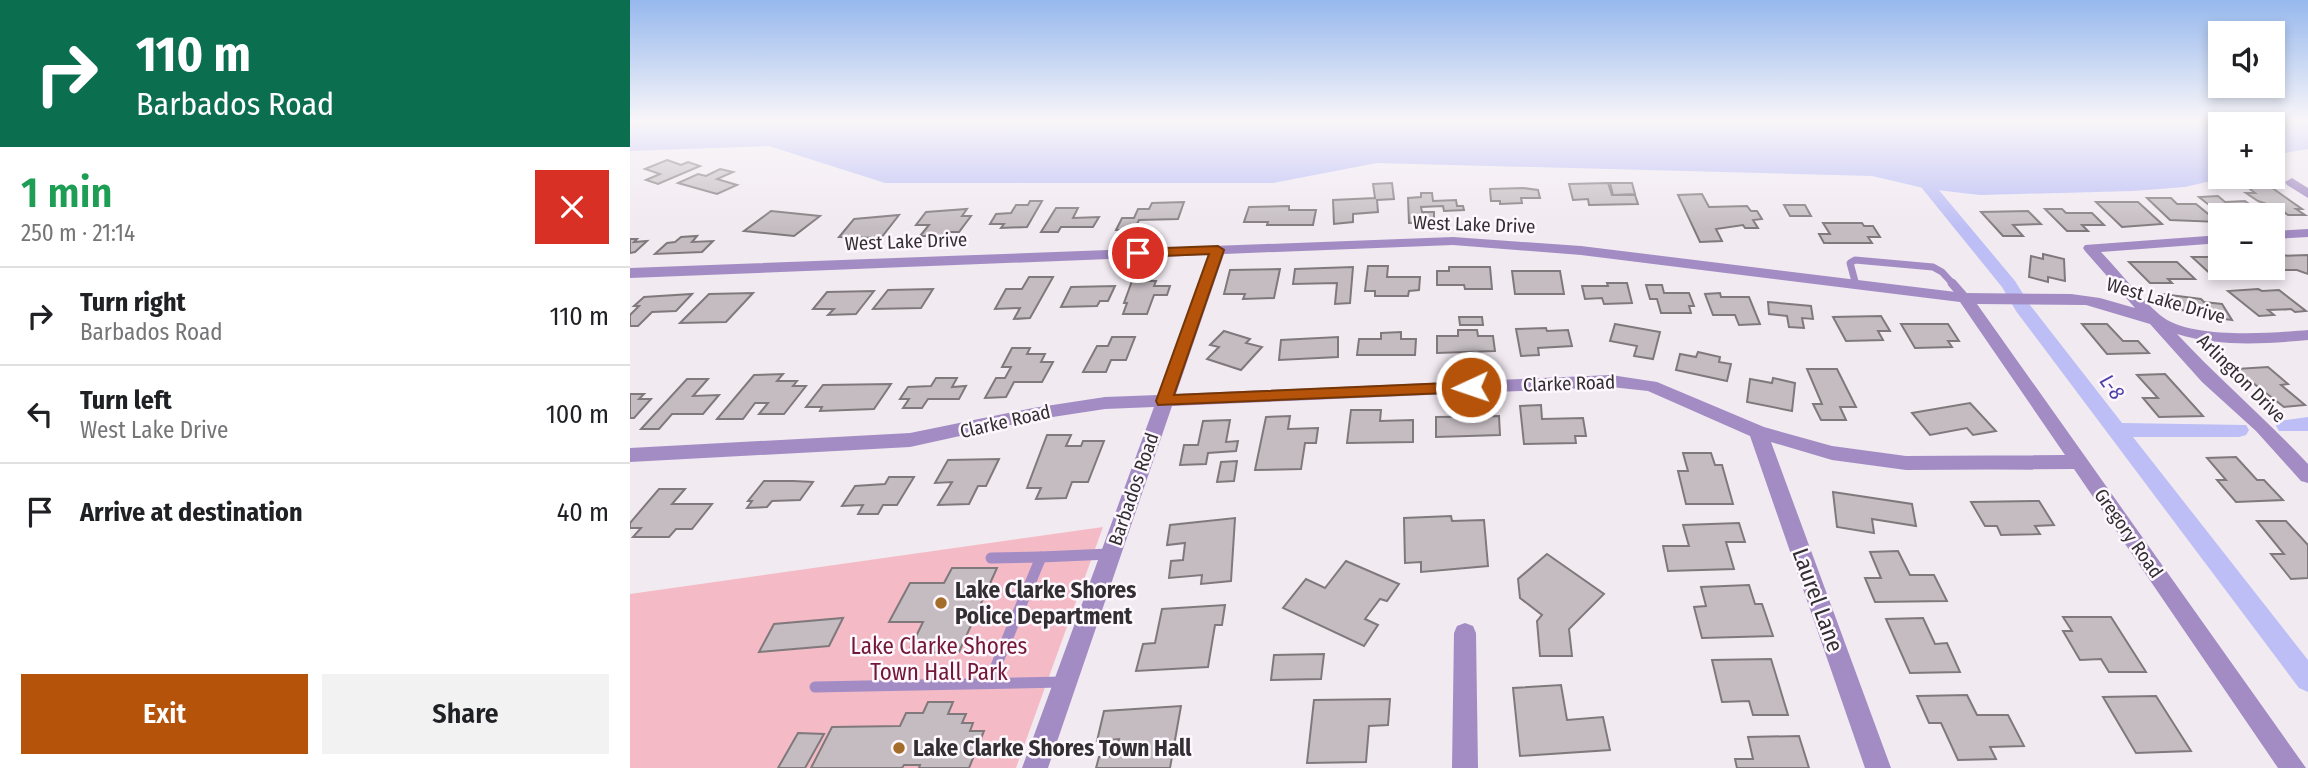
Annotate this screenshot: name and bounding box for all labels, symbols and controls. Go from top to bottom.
map controls [2208,21,2285,280]
button: sound [2208,21,2285,98]
text: 110 m [136,25,251,84]
icon: right [21,28,112,119]
text: Barbados Road [136,85,334,123]
button: + [2208,112,2285,189]
text: 1 min [21,168,112,218]
button: close [535,170,609,244]
button: − [2208,203,2285,280]
street label: West Lake Drive [1412,211,1536,238]
text: 250 m · 21:14 [21,219,135,247]
pin [1108,223,1168,283]
street label: West Lake Drive [844,228,968,255]
icon: arrive [1119,234,1157,272]
street label: West Lake Drive [2104,273,2228,328]
text: Turn right [80,287,186,318]
icon: right [21,297,59,335]
text: 110 m [549,301,609,332]
text: Barbados Road [80,318,223,346]
street label: Arlington Drive [2193,329,2291,427]
position arrow [1434,350,1508,424]
water label: L-8 [2094,369,2130,405]
street label: Clarke Road [1523,370,1616,397]
text: Turn left [80,385,172,416]
icon: left [21,395,59,433]
text: 100 m [546,399,609,430]
street label: Clarke Road [958,400,1053,443]
text: West Lake Drive [80,416,228,444]
street label: Barbados Road [1103,430,1164,549]
street label: Gregory Road [2089,484,2168,582]
icon: arrive [21,493,59,531]
text: Arrive at destination [80,497,303,528]
text: 40 m [557,497,609,528]
street label: Laurel Lane [1786,544,1850,656]
place label: Lake Clarke Shores Police Department [955,576,1136,630]
marker: Lake Clarke Shores Police Department [933,595,949,611]
park label: Lake Clarke Shores Town Hall Park [851,632,1028,686]
button: Exit [21,674,308,754]
button: Share [322,674,609,754]
place label: Lake Clarke Shores Town Hall [913,734,1192,762]
marker: Lake Clarke Shores Town Hall [891,740,907,756]

